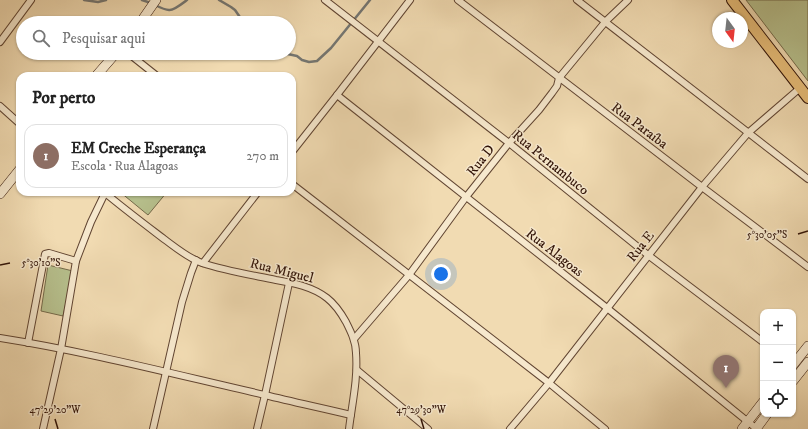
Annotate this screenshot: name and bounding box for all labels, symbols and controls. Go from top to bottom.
north arrow [712,12,748,48]
search box [16,16,296,60]
icon: search [30,27,52,49]
text: Pesquisar aqui [62,29,145,48]
text: Por perto [32,87,95,109]
street label: Rua Paraíba [607,99,671,153]
street label: Rua Pernambuco [508,126,593,199]
text: EM Creche Esperança [71,139,206,158]
street label: Rua D [463,141,499,180]
text: 1 [44,148,48,164]
text: 270 m [247,148,279,164]
text: Escola · Rua Alagoas [71,158,178,174]
street label: Rua Alagoas [522,225,587,281]
street label: Rua E [623,227,659,266]
text: 5°30'05"S [747,229,787,241]
street label: Rua Miguel [248,254,316,288]
text: 5°30'10"S [21,257,61,269]
your location [431,264,451,284]
map controls [760,309,796,417]
button: + [760,309,796,345]
button: − [760,345,796,381]
pin: 1 [713,355,739,388]
button: locate [760,381,796,417]
text: 47°29'20"W [30,404,81,416]
text: 47°29'30"W [396,404,447,416]

